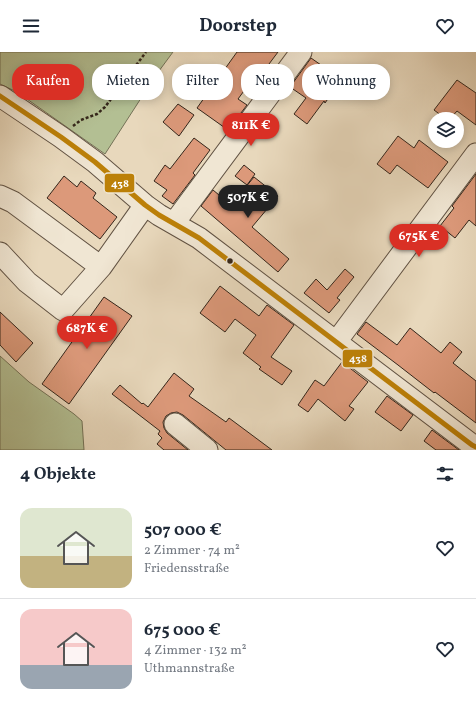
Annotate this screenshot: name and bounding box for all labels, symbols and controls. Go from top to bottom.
text: Doorstep [199,14,277,39]
icon: menu [20,15,42,37]
icon: heart [434,15,456,37]
chip: Kaufen [12,64,84,100]
chip: Mieten [92,64,164,100]
chip: Filter [172,64,233,100]
chip: Neu [241,64,294,100]
chip: Wohnung [302,64,390,100]
map controls [428,112,464,148]
button: layers [428,112,464,148]
pin: 811K € [218,113,284,147]
text: 811K € [231,117,271,135]
line badge: 438 [104,173,135,193]
text: 438 [111,177,129,192]
pin: 507K € [215,185,281,219]
text: 507K € [227,189,269,207]
pin: 675K € [386,224,452,258]
text: 675K € [398,228,440,246]
unlabelled marker [225,256,235,266]
pin: 687K € [54,316,120,350]
text: 687K € [66,320,108,338]
line badge: 438 [342,349,373,368]
text: 438 [349,352,367,367]
text: 4 Objekte [20,463,96,486]
icon: filters [434,463,456,485]
text: 507 000 € [144,519,222,542]
icon: home [52,524,100,572]
icon: heart [434,537,456,559]
text: 2 Zimmer · 74 m² [144,542,240,560]
text: Friedensstraße [144,560,229,578]
text: 675 000 € [144,619,221,642]
icon: home [52,625,100,673]
icon: heart [434,638,456,660]
text: 4 Zimmer · 132 m² [144,642,246,660]
text: Uthmannstraße [144,660,235,678]

